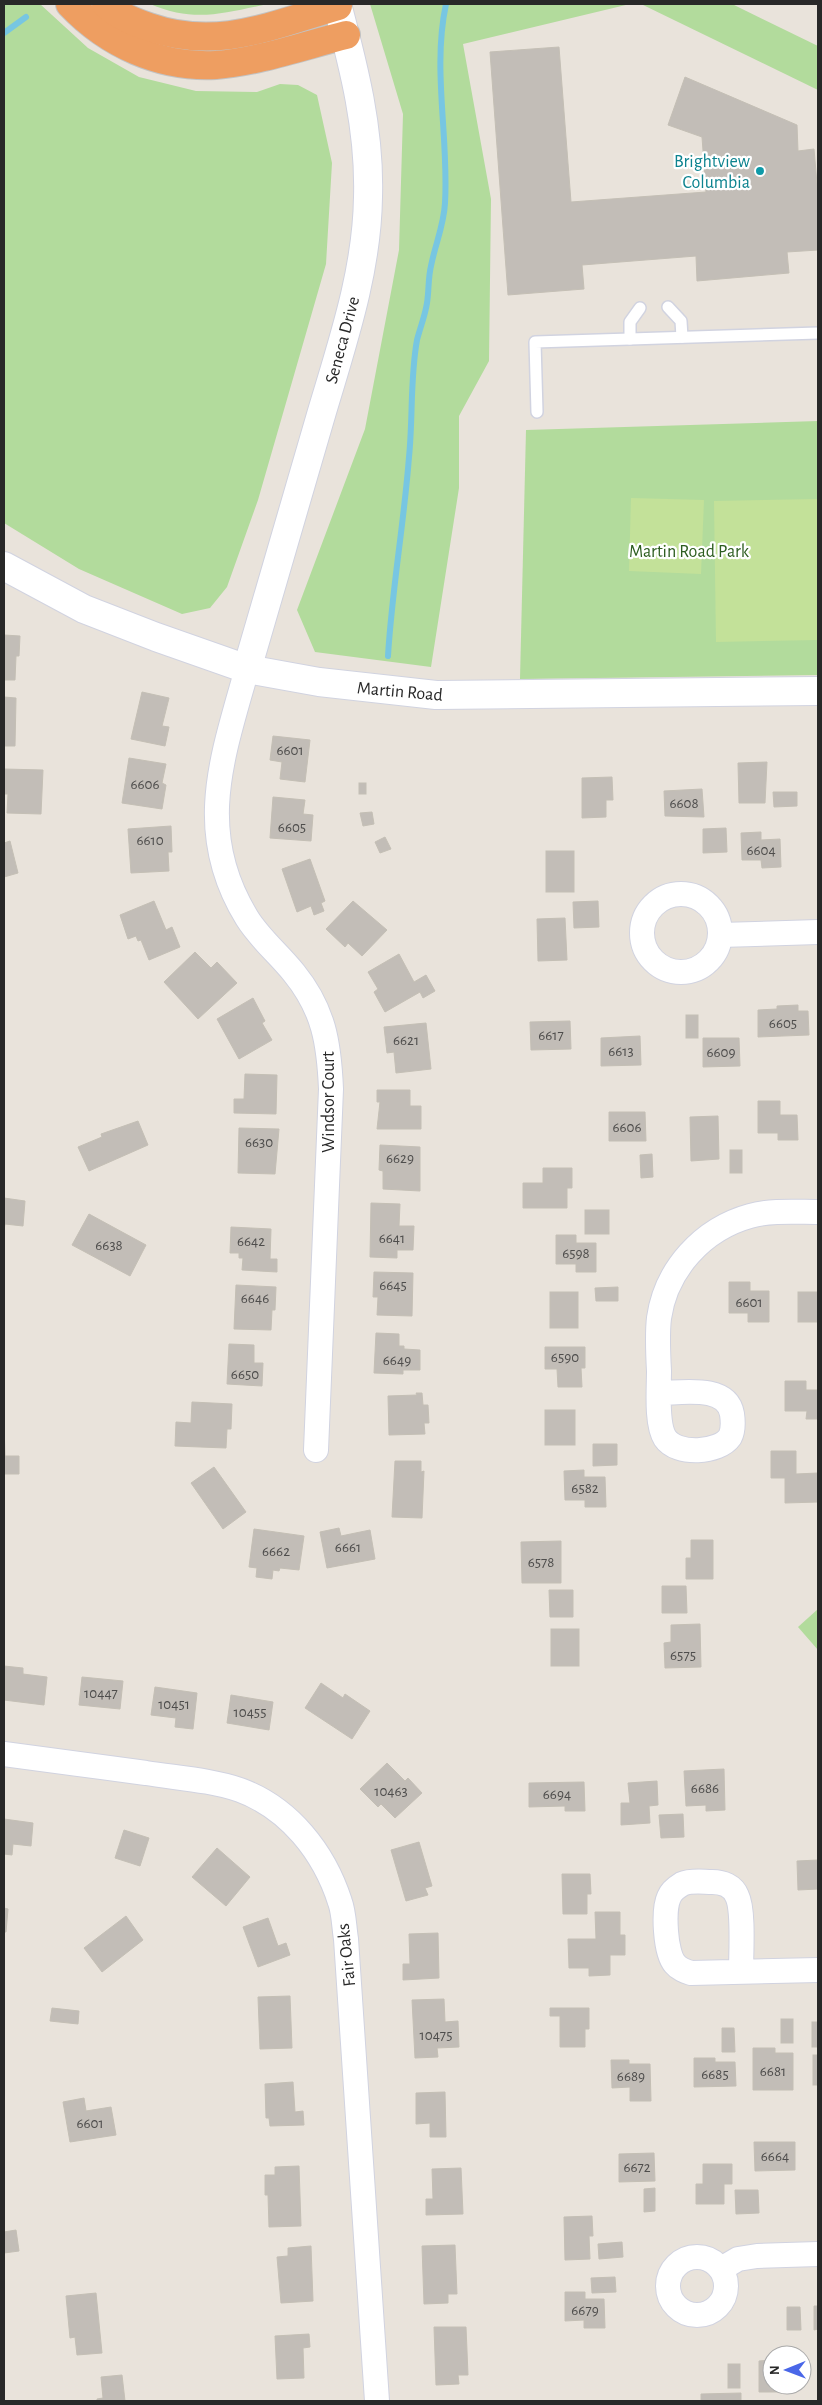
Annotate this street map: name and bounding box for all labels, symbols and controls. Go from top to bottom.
place label: Brightview Columbia [674,153,750,192]
marker: Brightview Columbia [754,165,766,177]
street label: Seneca Drive [323,295,363,386]
park label: Martin Road Park [629,543,750,561]
street label: Martin Road [356,679,444,705]
house number: 6601 [276,743,304,758]
house number: 6606 [130,777,160,792]
house number: 6608 [669,796,699,811]
house number: 6605 [278,820,306,835]
house number: 6610 [136,833,164,848]
house number: 6604 [746,843,776,858]
house number: 6605 [769,1016,797,1031]
house number: 6617 [538,1028,564,1043]
house number: 6621 [393,1033,419,1048]
house number: 6613 [608,1044,634,1059]
house number: 6609 [706,1045,736,1060]
street label: Windsor Court [320,1051,338,1153]
house number: 6606 [612,1120,642,1135]
house number: 6630 [245,1135,273,1150]
house number: 6629 [386,1151,414,1166]
house number: 6641 [379,1231,405,1246]
house number: 6642 [237,1234,265,1249]
house number: 6638 [95,1238,123,1253]
house number: 6598 [562,1246,590,1261]
house number: 6645 [379,1278,407,1293]
house number: 6646 [241,1291,269,1306]
house number: 6601 [735,1295,763,1310]
house number: 6590 [551,1350,579,1365]
house number: 6649 [383,1353,411,1368]
house number: 6650 [231,1367,259,1382]
house number: 6582 [571,1481,599,1496]
house number: 6661 [335,1540,361,1555]
house number: 6662 [262,1544,290,1559]
house number: 6578 [528,1555,554,1570]
house number: 6575 [670,1648,696,1663]
house number: 10447 [84,1686,118,1701]
house number: 10451 [158,1697,190,1712]
house number: 10455 [234,1705,266,1720]
house number: 6686 [691,1781,719,1796]
house number: 10463 [374,1784,408,1799]
house number: 6694 [543,1787,571,1802]
street label: Fair Oaks [335,1922,359,1987]
house number: 10475 [420,2028,452,2043]
house number: 6681 [760,2064,786,2079]
house number: 6685 [701,2067,729,2082]
house number: 6689 [617,2069,645,2084]
house number: 6601 [76,2116,104,2131]
house number: 6664 [761,2149,789,2164]
house number: 6672 [623,2160,651,2175]
house number: 6679 [571,2303,599,2318]
north arrow [762,2345,812,2395]
text: N [768,2365,782,2375]

